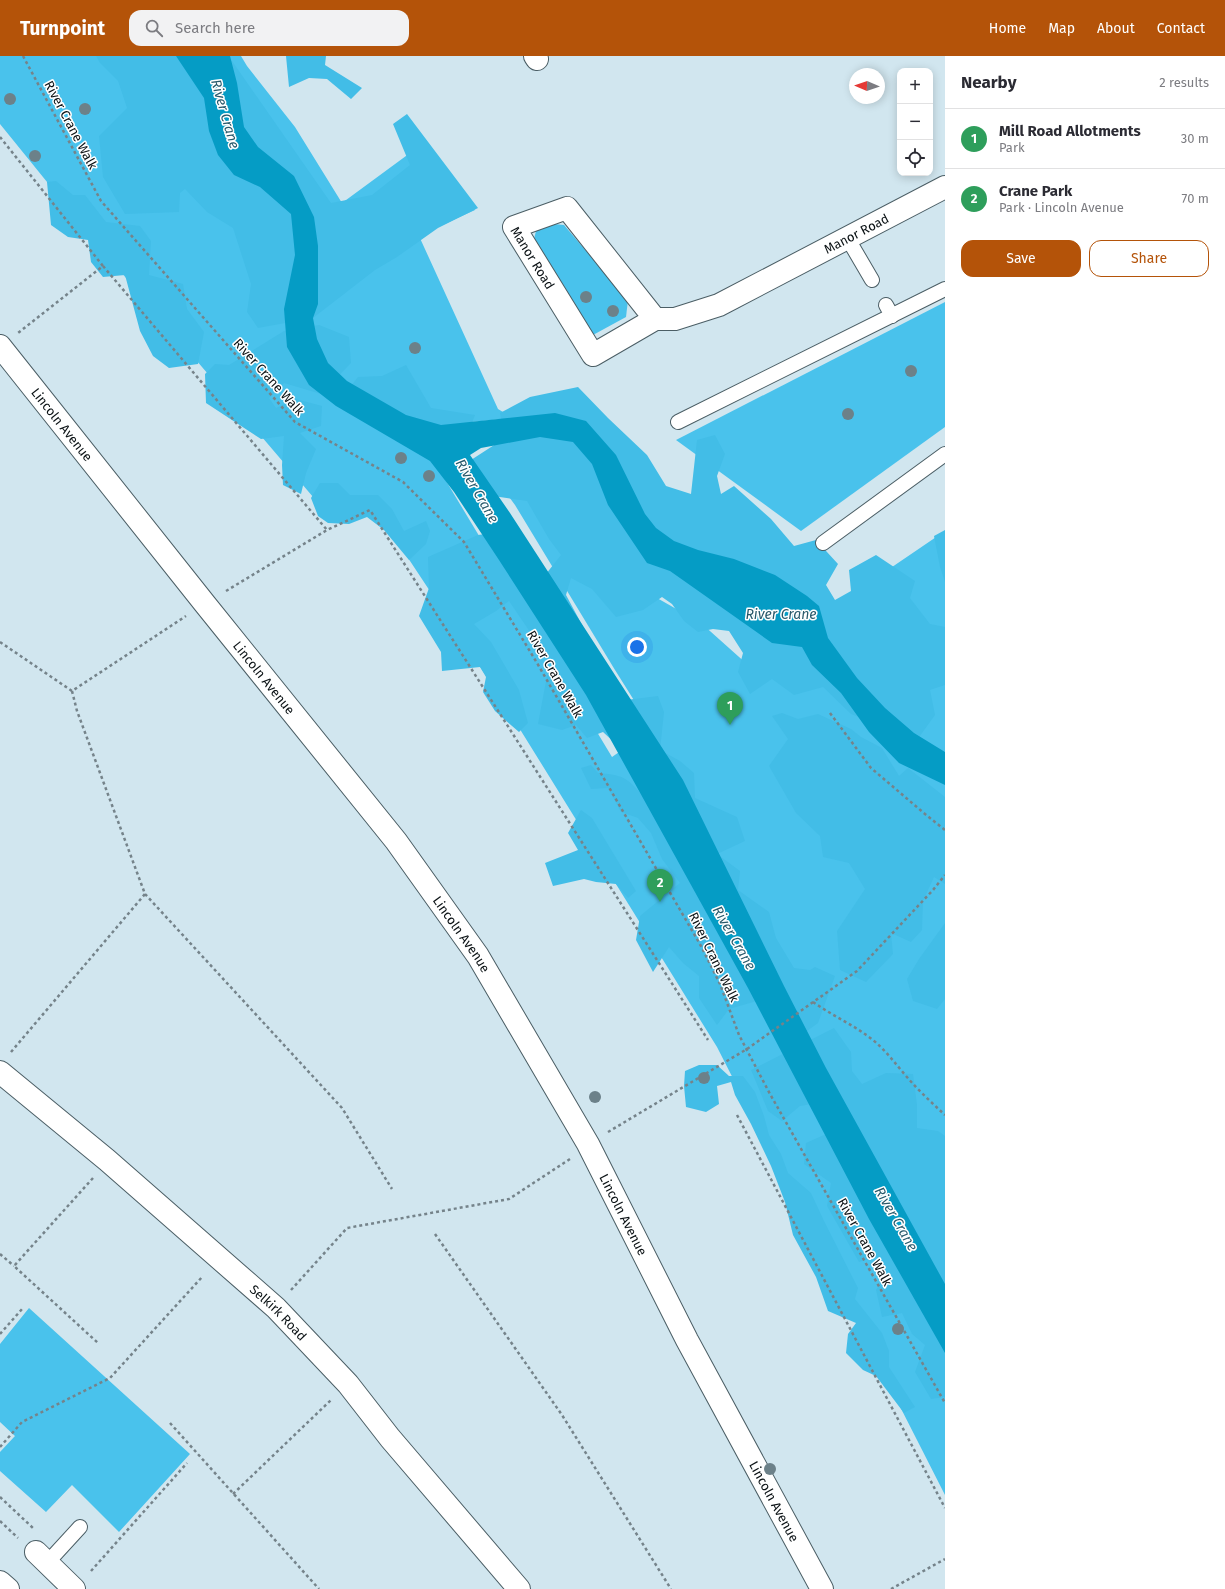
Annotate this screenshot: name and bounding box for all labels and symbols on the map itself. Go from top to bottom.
north arrow [849,68,885,104]
street label: River Crane Walk [41,78,101,172]
water label: River Crane [207,78,243,150]
street label: Manor Road [821,210,891,256]
street label: Manor Road [508,224,558,292]
street label: River Crane Walk [231,336,308,419]
street label: Lincoln Avenue [29,385,96,464]
water label: River Crane [452,456,502,526]
water label: River Crane [745,606,817,623]
street label: River Crane Walk [524,628,586,721]
your location [627,637,647,657]
street label: Lincoln Avenue [230,638,298,717]
pin: 1 [717,692,743,725]
pin: 2 [647,869,673,902]
street label: Lincoln Avenue [430,893,493,975]
water label: River Crane [709,903,759,973]
street label: River Crane Walk [686,910,742,1005]
street label: Lincoln Avenue [597,1171,650,1258]
water label: River Crane [871,1184,921,1254]
street label: River Crane Walk [835,1195,895,1289]
street label: Selkirk Road [247,1281,310,1343]
street label: Lincoln Avenue [747,1458,802,1544]

